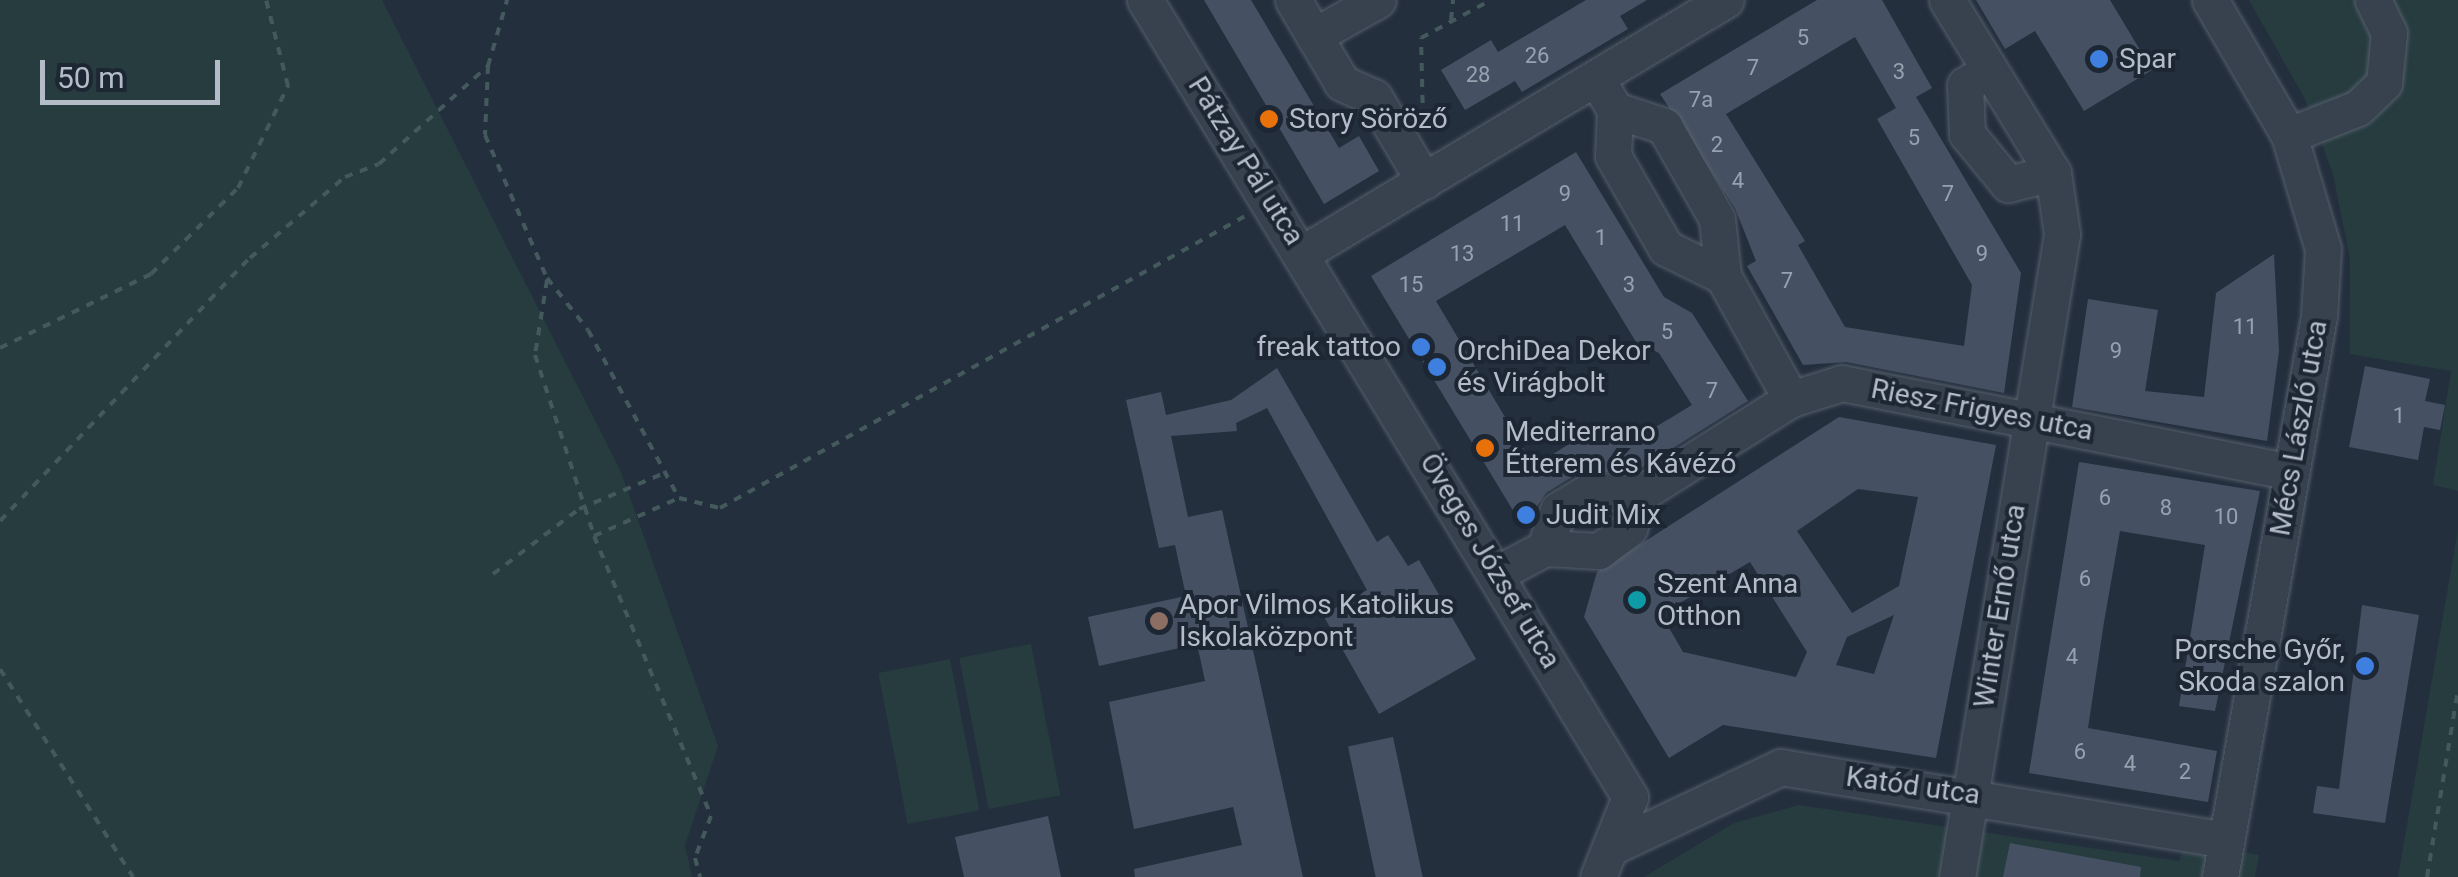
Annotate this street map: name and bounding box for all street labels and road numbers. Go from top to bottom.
street label: Pátzay Pál utca [1181,71,1311,251]
street label: Mécs László utca [2264,318,2334,538]
street label: Riesz Frigyes utca [1868,372,2096,448]
street label: Öveges József utca [1413,447,1567,675]
street label: Winter Ernő utca [1967,502,2033,710]
street label: Katód utca [1844,760,1982,812]

